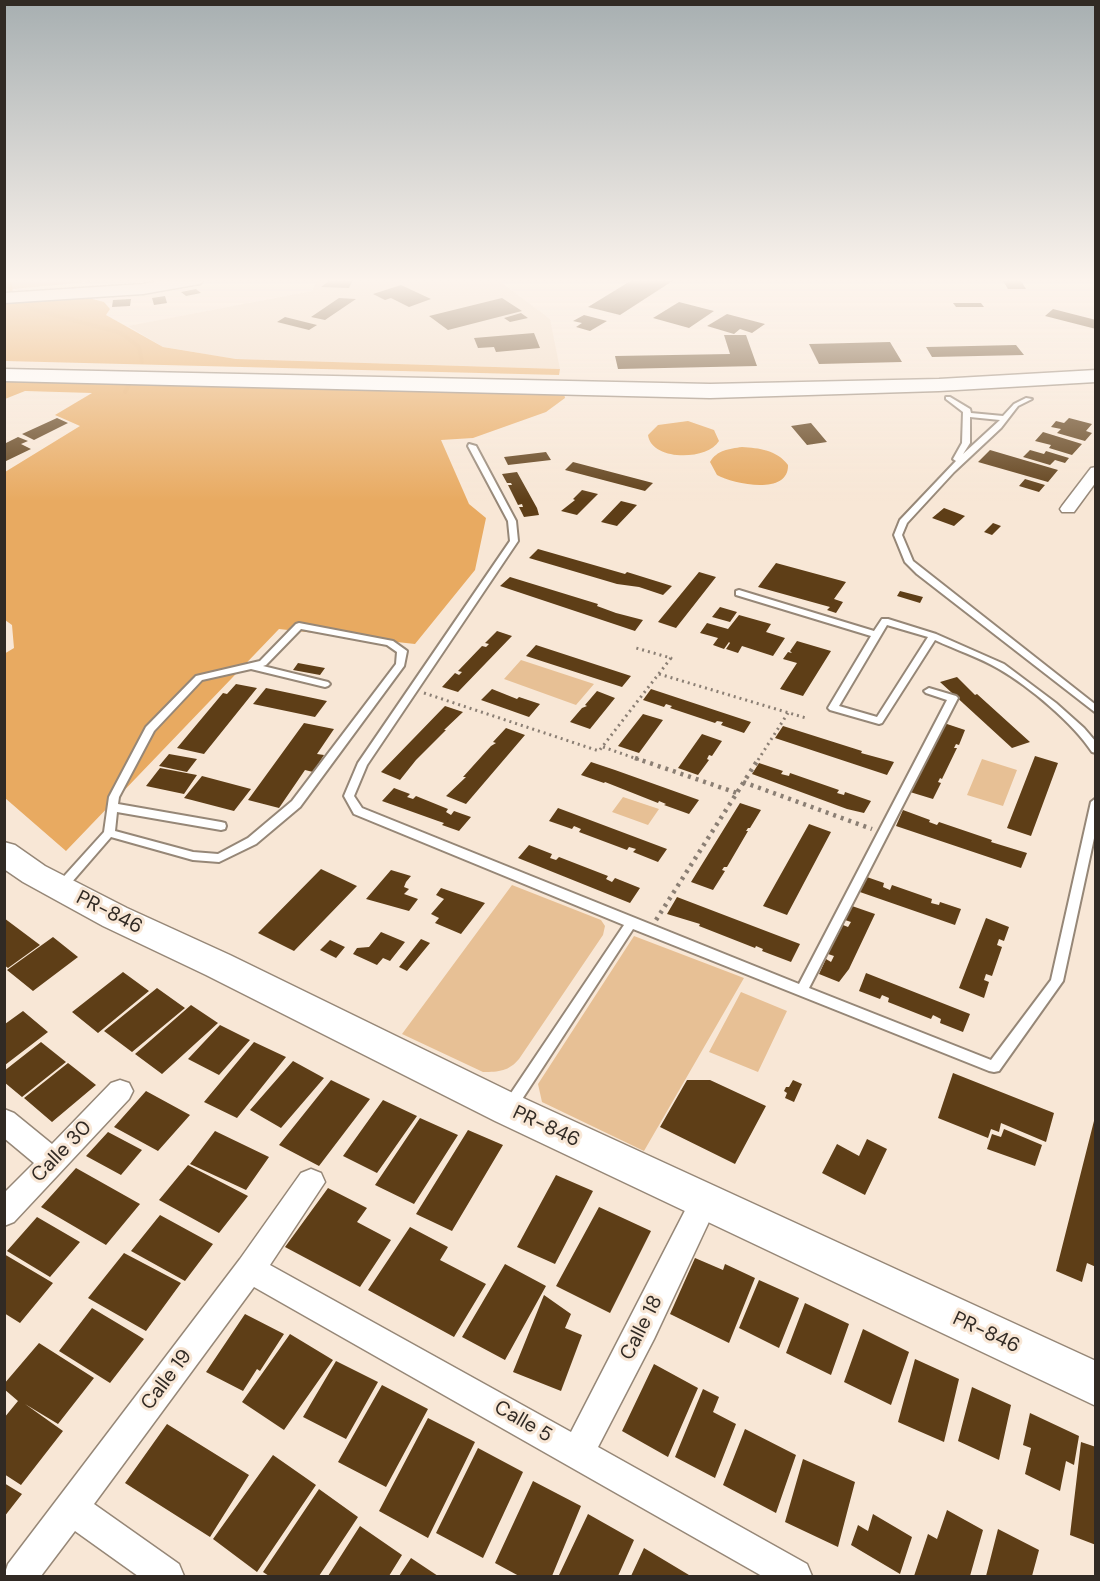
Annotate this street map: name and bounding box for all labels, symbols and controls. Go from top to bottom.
street label: PR-846 [72,886,146,940]
street label: PR-846 [509,1101,583,1153]
street label: Calle 30 [27,1116,97,1188]
street label: Calle 18 [616,1292,668,1364]
street label: PR-846 [949,1307,1023,1359]
street label: Calle 19 [136,1345,198,1415]
street label: Calle 5 [490,1396,556,1448]

